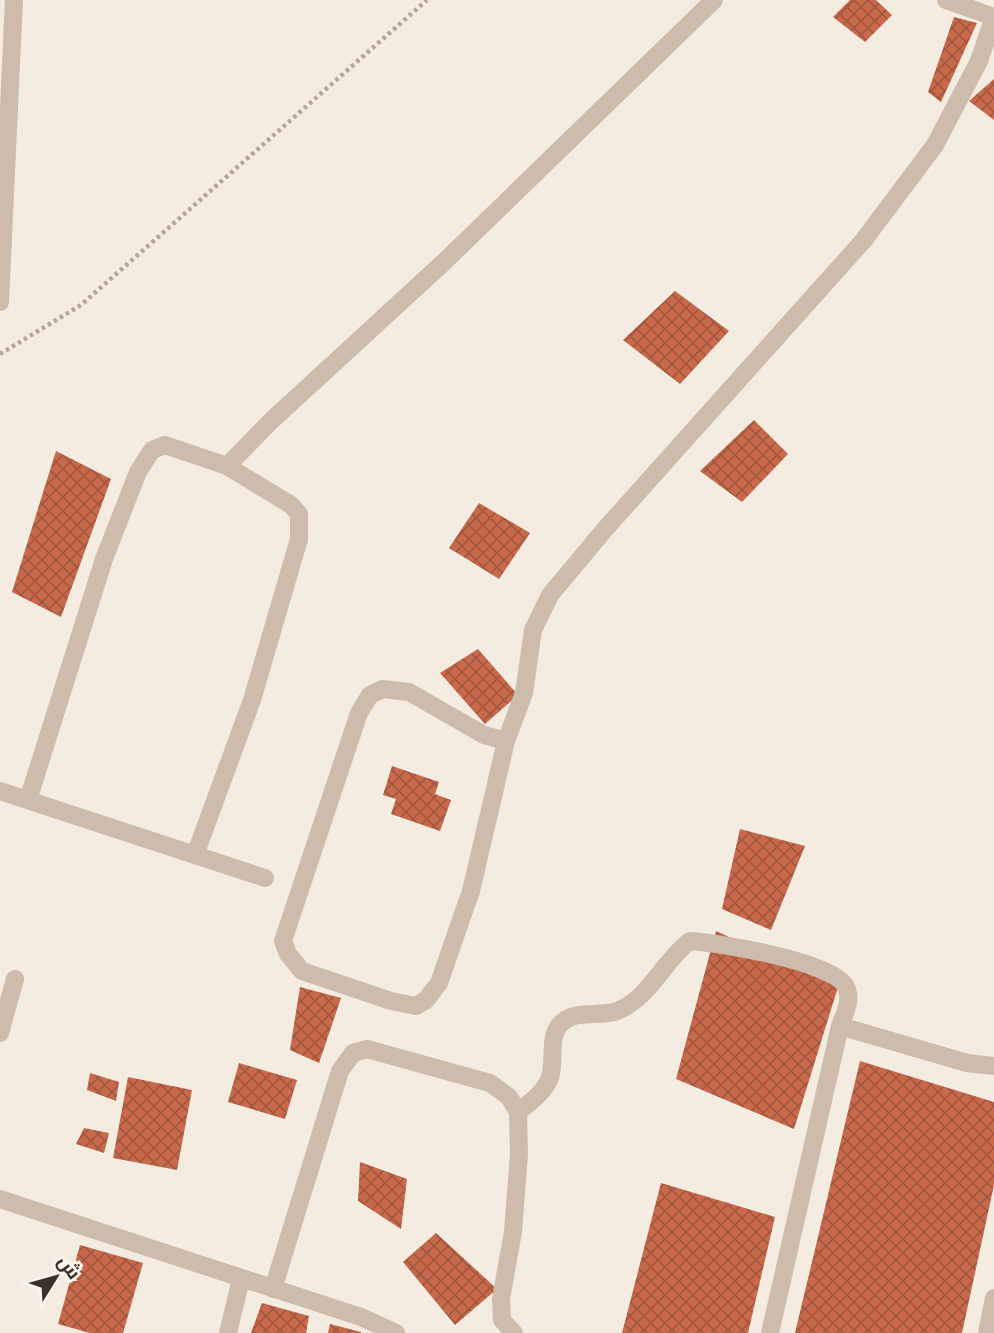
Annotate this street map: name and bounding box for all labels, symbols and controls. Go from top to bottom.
north arrow [21,1242,91,1312]
text: ش [53,1250,86,1284]

